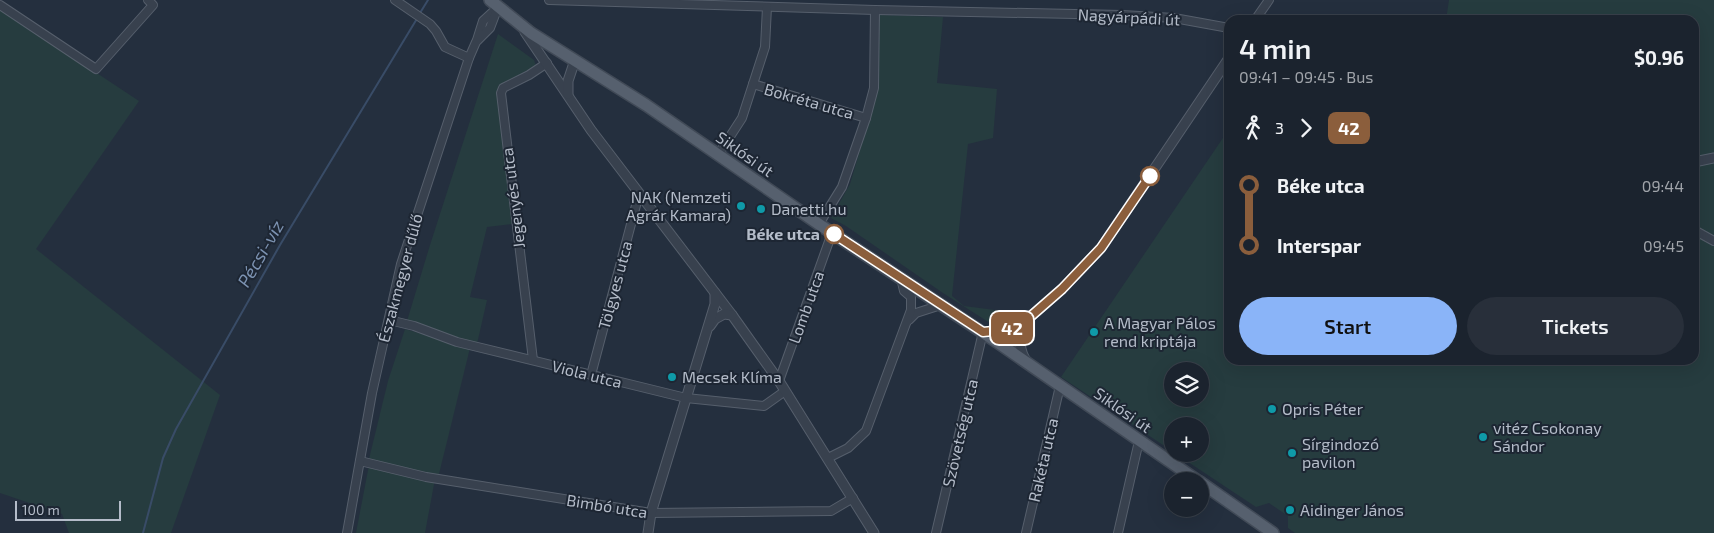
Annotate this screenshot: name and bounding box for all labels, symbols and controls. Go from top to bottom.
street label: Nagyárpádi út [1077,4,1181,29]
text: 4 min [1239,31,1311,65]
text: $0.96 [1634,46,1684,69]
text: 09:41 – 09:45 · Bus [1239,67,1373,86]
street label: Bokréta utca [762,79,856,122]
icon: walk [1239,114,1267,142]
icon: forward [1292,114,1320,142]
text: 42 [1338,117,1360,139]
text: 3 [1275,118,1284,137]
street label: Siklósi út [713,127,778,180]
street label: Jegenyés utca [497,147,528,249]
unlabelled marker [1140,166,1160,186]
text: Béke utca [1277,174,1365,197]
text: 09:44 [1642,176,1684,195]
place label: NAK (Nemzeti Agrár Kamara) [626,187,731,224]
place label: Danetti.hu [771,199,847,218]
marker: NAK (Nemzeti Agrár Kamara) [735,200,747,212]
marker: Danetti.hu [755,203,767,215]
street label: Északmegyer dűlő [373,211,426,344]
water label: Pécsi-víz [232,216,288,291]
place label: Béke utca [746,224,820,243]
marker: Béke utca [824,224,844,244]
text: Interspar [1277,234,1361,257]
text: 09:45 [1643,236,1684,255]
street label: Tölgyes utca [594,239,635,331]
street label: Lomb utca [784,268,827,346]
button: Start [1239,297,1457,355]
button: Tickets [1467,297,1684,355]
line badge: 42 [990,312,1034,344]
place label: A Magyar Pálos rend kriptája [1104,313,1216,351]
text: 42 [1001,317,1023,339]
marker: A Magyar Pálos rend kriptája [1088,326,1100,338]
street label: Viola utca [550,356,624,391]
map controls [1164,362,1209,517]
button: layers [1164,362,1209,407]
place label: Mecsek Klíma [682,367,782,386]
marker: Mecsek Klíma [666,371,678,383]
street label: Szövetség utca [938,377,981,489]
street label: Siklósi út [1091,383,1156,436]
place label: Opris Péter [1282,399,1364,418]
marker: Opris Péter [1266,403,1278,415]
street label: Rakéta utca [1024,416,1061,504]
button: + [1164,417,1209,462]
place label: vitéz Csokonay Sándor [1493,418,1602,455]
marker: vitéz Csokonay Sándor [1477,431,1489,443]
place label: Sírgindozó pavilon [1302,434,1379,471]
marker: Sírgindozó pavilon [1286,447,1298,459]
button: − [1164,472,1209,517]
street label: Bimbó utca [565,490,649,521]
scale bar [15,498,121,521]
place label: Aidinger János [1300,500,1404,519]
text: 100 m [22,501,60,518]
marker: Aidinger János [1284,504,1296,516]

